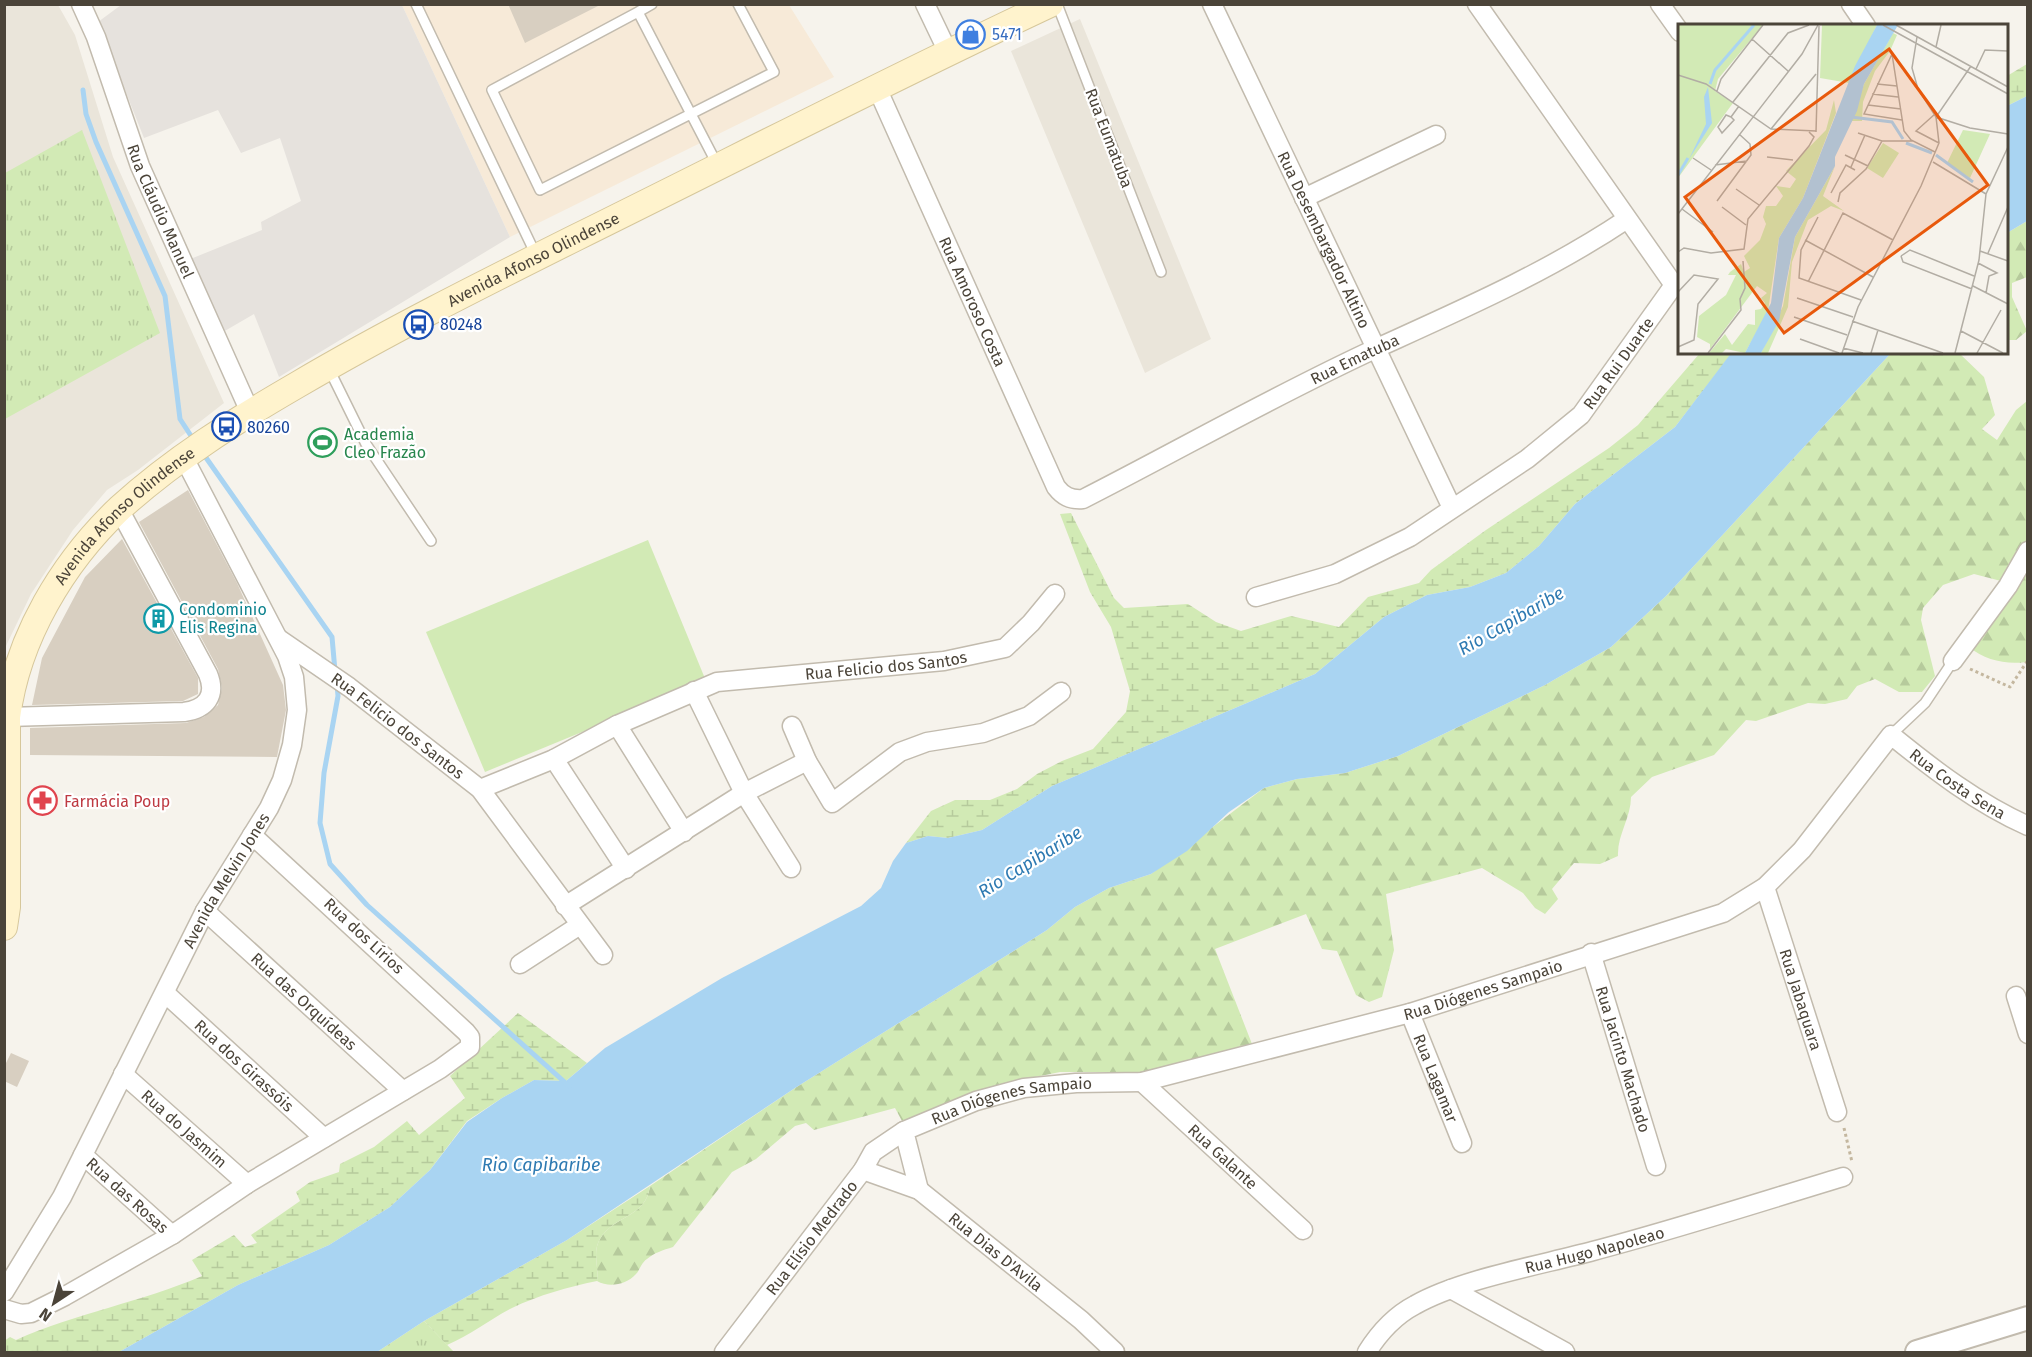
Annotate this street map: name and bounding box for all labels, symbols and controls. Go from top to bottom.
shop icon: 5471 [955,18,987,50]
inset map [1678,24,2008,354]
place label: 5471 [992,25,1022,44]
street label: Rua Eumatuba [1081,86,1137,190]
street label: Rua Cláudio Manuel [124,141,198,281]
street label: Rua Desembargador Altino [1274,148,1374,331]
street label: Avenida Afonso Olindense [444,208,622,310]
street label: Rua Amoroso Costa [935,234,1010,369]
bus stop icon: 80248 [403,308,435,340]
street label: Rua Rui Duarte [1579,313,1657,413]
place label: 80248 [440,315,483,334]
street label: Rua Ematuba [1307,330,1402,388]
bus stop icon: 80260 [210,411,242,443]
place label: 80260 [247,418,290,437]
place label: Academia Cleo Frazão [344,425,426,462]
sports icon: Academia Cleo Frazão [307,427,339,459]
street label: Avenida Afonso Olindense [50,443,198,588]
water label: Rio Capibaribe [1454,582,1568,660]
place label: Condominio Elis Regina [179,600,267,637]
building icon: Condominio Elis Regina [142,602,174,634]
street label: Rua Felicio dos Santos [804,647,969,683]
street label: Rua Felicio dos Santos [328,668,468,783]
street label: Rua Costa Sena [1906,744,2009,823]
pharmacy icon: Farmácia Poup [27,785,59,817]
place label: Farmácia Poup [64,792,170,811]
street label: Avenida Melvin Jones [179,809,273,951]
water label: Rio Capibaribe [974,821,1086,903]
street label: Rua dos Lírios [320,894,408,978]
street label: Rua Jabaquara [1776,946,1826,1053]
street label: Rua das Orquídeas [247,948,361,1054]
street label: Rua Diógenes Sampaio [1401,955,1565,1024]
street label: Rua Jacinto Machado [1592,984,1655,1135]
street label: Rua dos Girassóis [191,1015,298,1115]
street label: Rua Lagamar [1410,1031,1463,1126]
street label: Rua Diógenes Sampaio [928,1073,1092,1128]
street label: Rua do Jasmim [138,1085,231,1171]
street label: Rua Galante [1184,1120,1262,1193]
street label: Rua das Rosas [83,1153,173,1237]
water label: Rio Capibaribe [482,1154,600,1176]
street label: Rua Elísio Medrado [762,1176,861,1299]
street label: Rua Dias D'Avila [945,1208,1047,1295]
street label: Rua Hugo Napoleao [1523,1222,1666,1277]
north arrow [24,1273,84,1333]
text: N [36,1304,55,1326]

